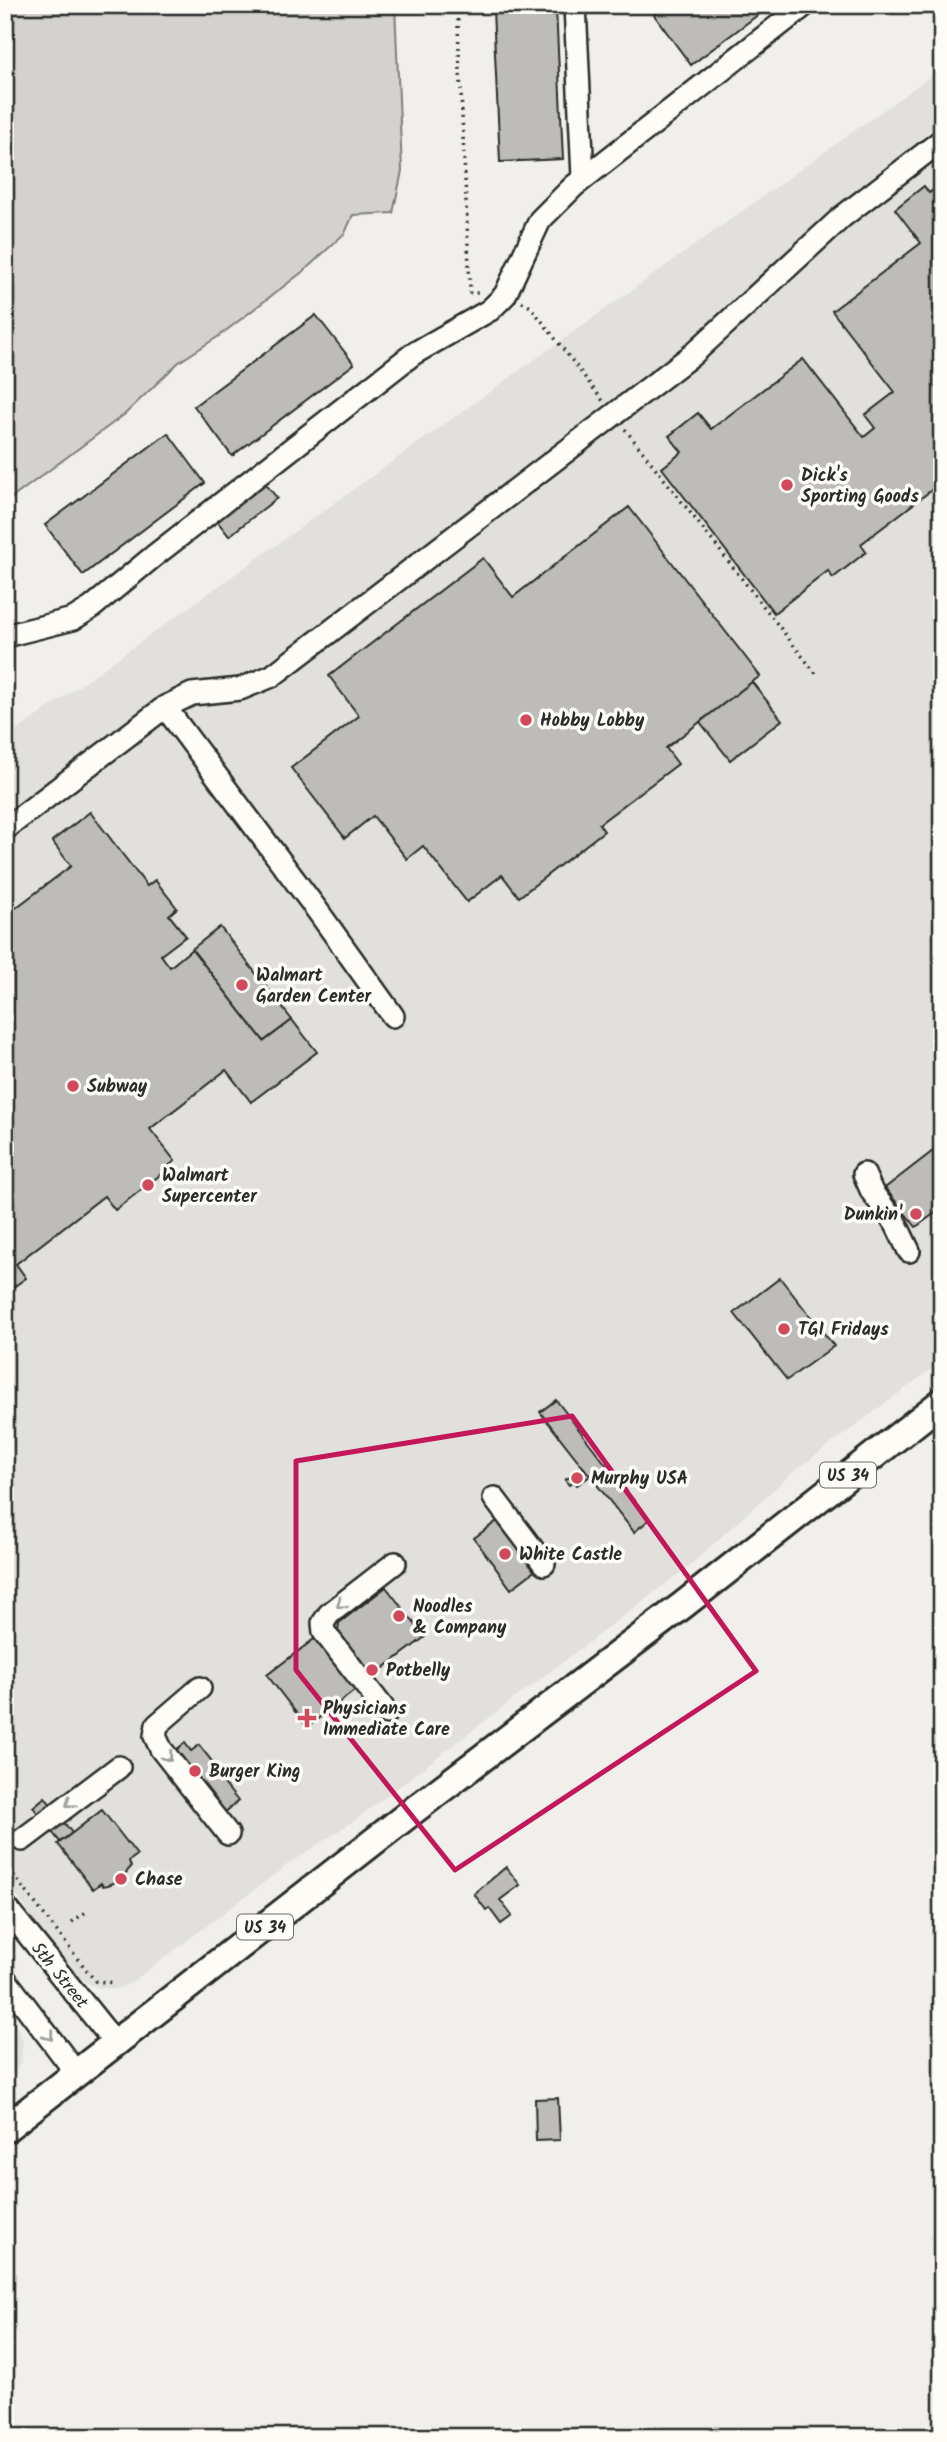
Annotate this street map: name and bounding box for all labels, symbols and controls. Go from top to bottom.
place label: Dick's Sporting Goods [801,462,920,512]
marker: Dick's Sporting Goods [779,477,795,493]
place label: Hobby Lobby [540,707,645,736]
marker: Hobby Lobby [518,712,534,728]
place label: Walmart Garden Center [256,962,373,1012]
marker: Walmart Garden Center [234,977,250,993]
place label: Subway [87,1073,148,1102]
marker: Subway [65,1078,81,1094]
place label: Walmart Supercenter [162,1162,258,1212]
marker: Walmart Supercenter [140,1177,156,1193]
place label: Dunkin' [844,1201,903,1230]
marker: Dunkin' [908,1206,924,1222]
place label: TGI Fridays [798,1316,889,1345]
marker: TGI Fridays [776,1321,792,1337]
road number: US 34 [820,1462,876,1488]
place label: Murphy USA [591,1465,688,1494]
marker: Murphy USA [569,1470,585,1486]
place label: White Castle [519,1541,622,1570]
marker: White Castle [497,1546,513,1562]
place label: Noodles & Company [413,1593,507,1643]
one-way arrow [336,1596,349,1609]
marker: Noodles & Company [391,1608,407,1624]
place label: Potbelly [386,1657,451,1686]
marker: Potbelly [364,1662,380,1678]
place label: Physicians Immediate Care [323,1695,450,1745]
marker: Physicians Immediate Care [297,1708,317,1728]
one-way arrow [159,1750,172,1762]
place label: Burger King [209,1758,301,1787]
marker: Burger King [187,1763,203,1779]
one-way arrow [66,1795,78,1808]
place label: Chase [135,1866,183,1895]
marker: Chase [113,1871,129,1887]
road number: US 34 [237,1914,293,1940]
street label: 5th Street [23,1936,96,2017]
one-way arrow [40,2028,53,2041]

